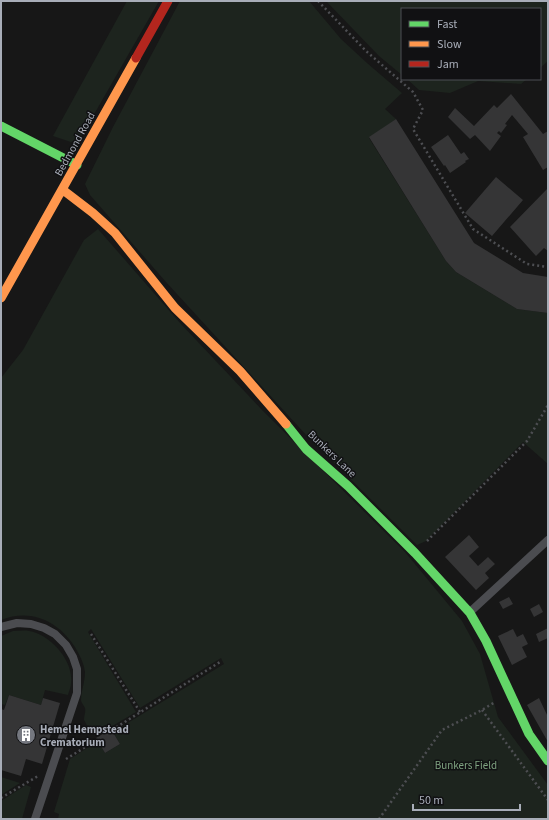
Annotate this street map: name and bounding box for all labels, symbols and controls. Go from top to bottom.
legend [401,8,541,80]
text: Fast [437,16,457,33]
text: Slow [437,36,462,53]
text: Jam [437,56,459,73]
street label: Bedmond Road [51,109,99,179]
street label: Bunkers Lane [304,427,360,481]
place label: Hemel Hempstead Crematorium [40,722,129,750]
building icon: Hemel Hempstead Crematorium [15,724,37,746]
park label: Bunkers Field [435,758,497,773]
scale bar [413,786,520,812]
text: 50 m [419,792,443,809]

